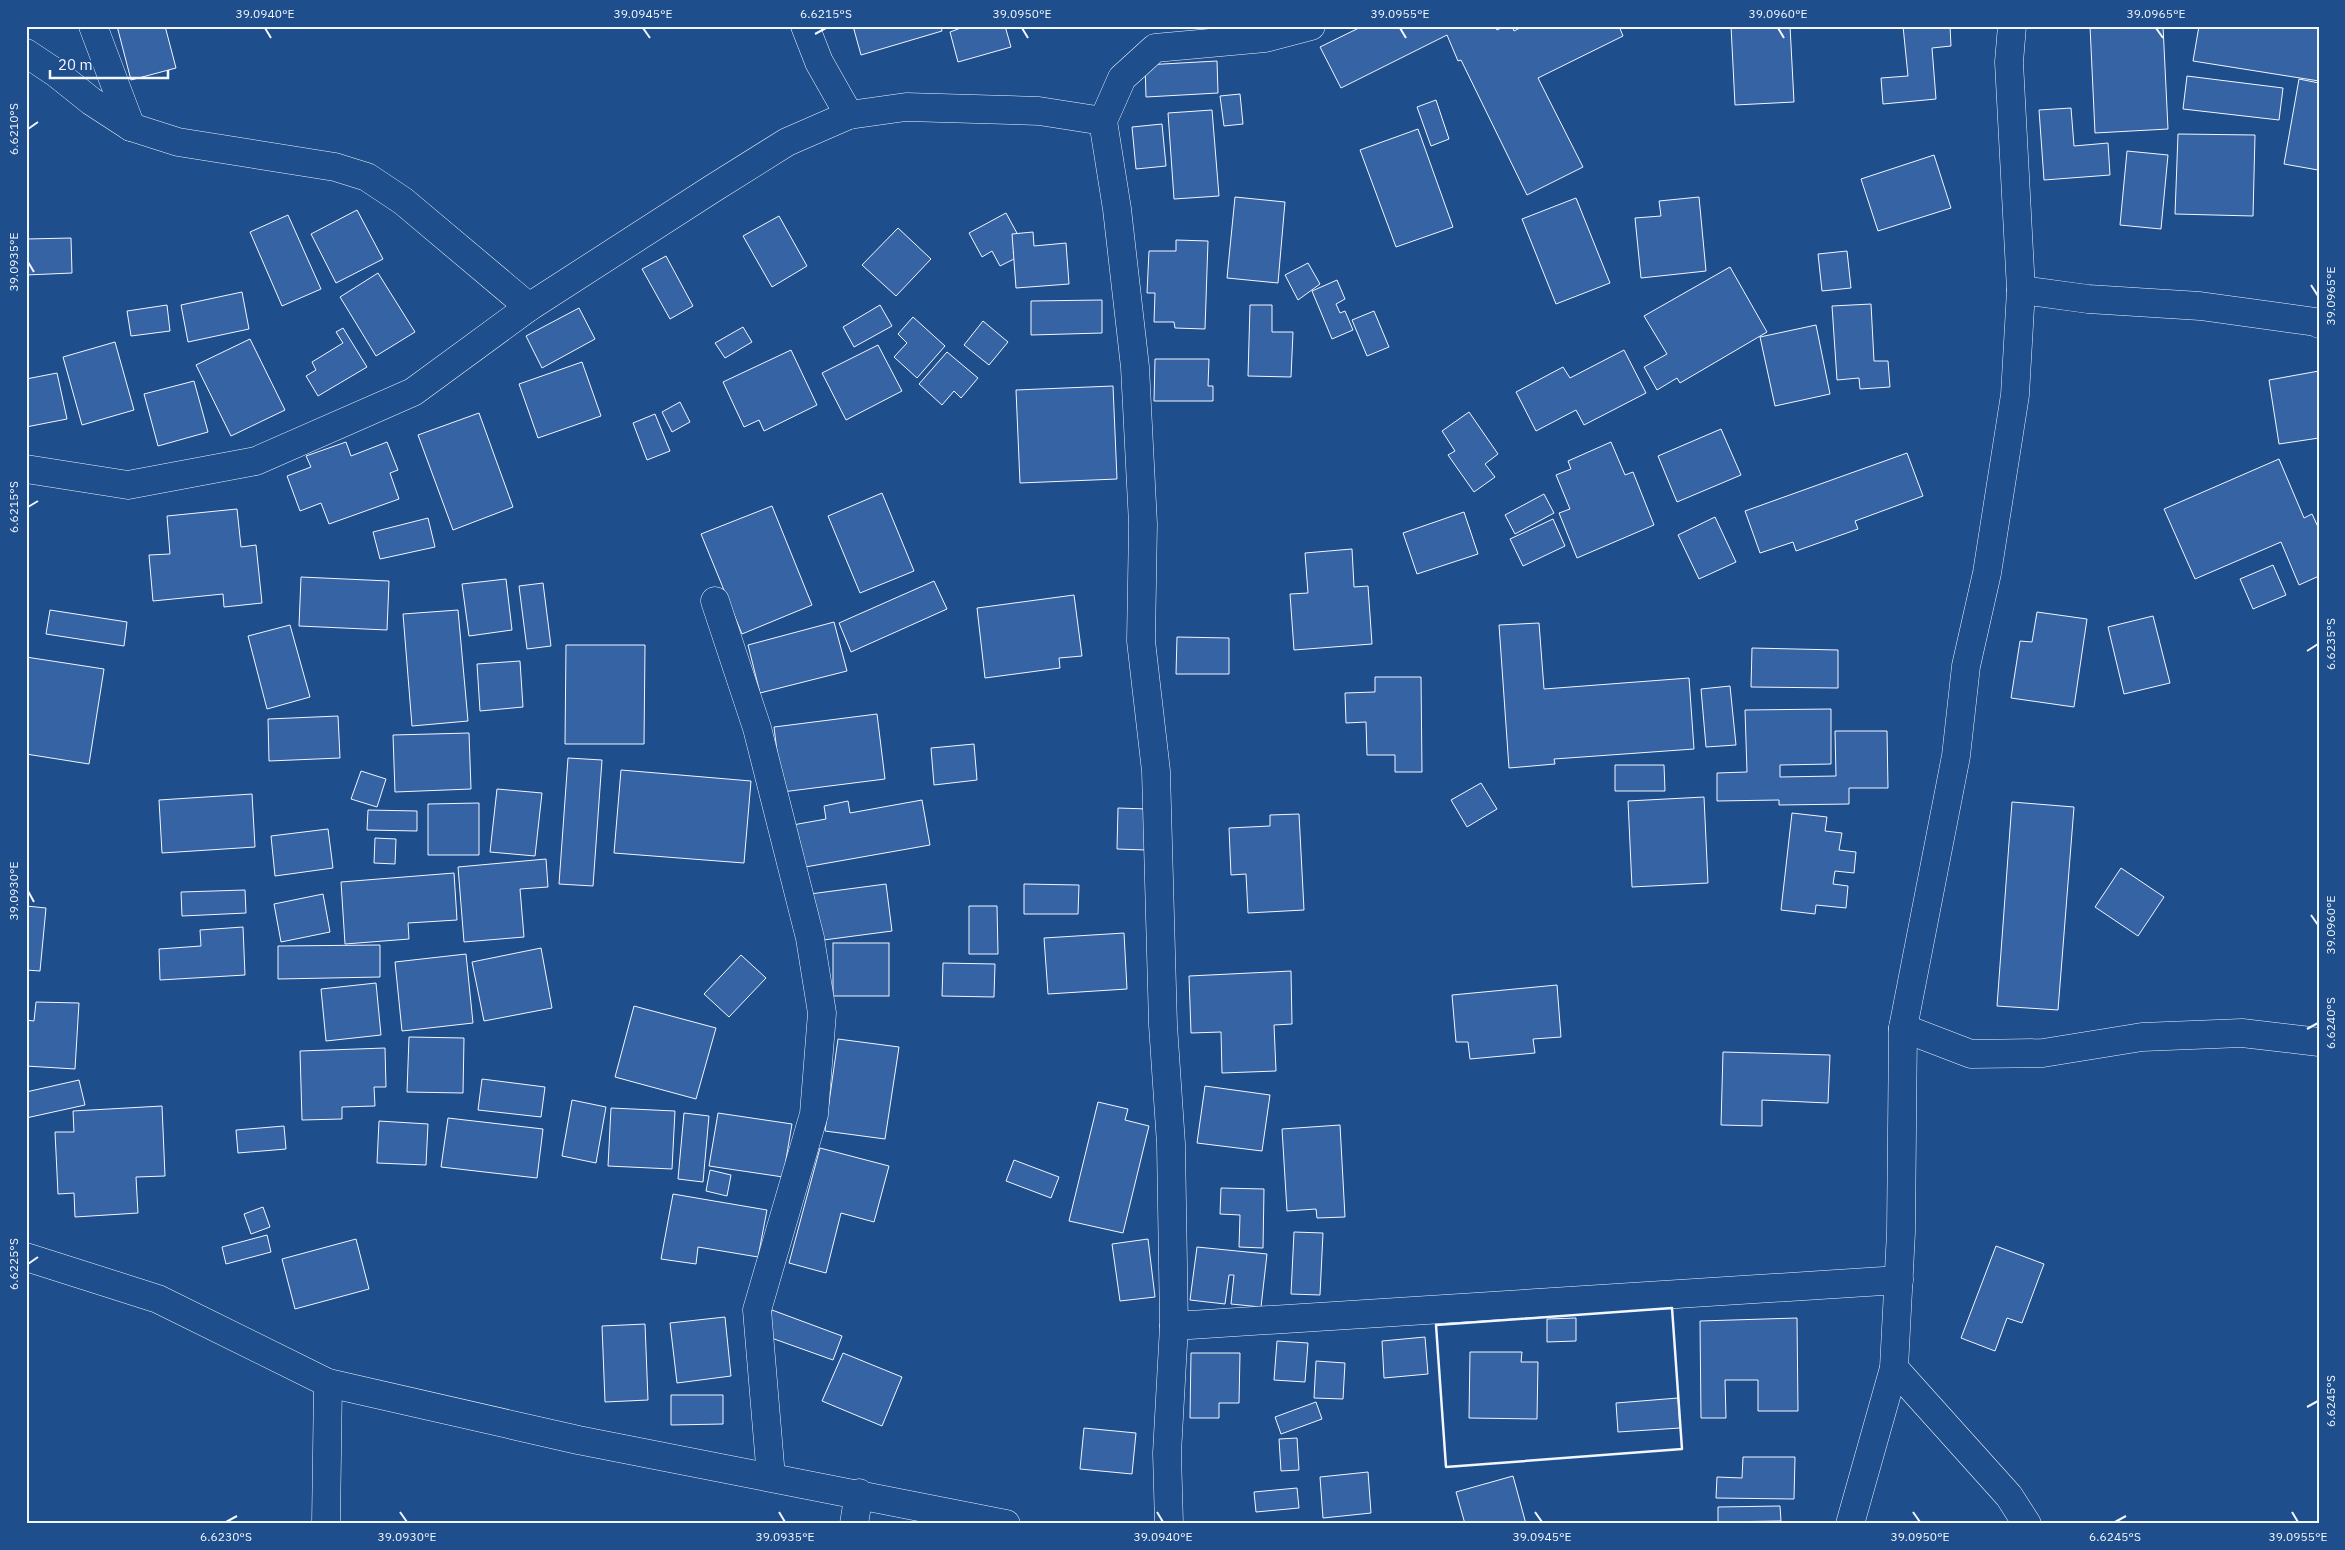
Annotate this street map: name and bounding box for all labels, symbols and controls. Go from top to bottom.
text: 39.0940°E [235,6,295,21]
text: 39.0945°E [613,6,673,21]
text: 6.6215°S [800,6,852,21]
text: 39.0950°E [992,6,1052,21]
text: 39.0955°E [1370,6,1430,21]
text: 39.0960°E [1748,6,1808,21]
text: 39.0965°E [2126,6,2186,21]
scale bar [50,48,168,80]
text: 20 m [58,55,93,74]
text: 6.6210°S [6,103,21,155]
text: 39.0935°E [6,232,21,292]
text: 39.0965°E [2323,266,2338,326]
text: 6.6215°S [6,481,21,533]
text: 6.6235°S [2323,618,2338,670]
text: 39.0930°E [6,861,21,921]
text: 39.0960°E [2323,895,2338,955]
text: 6.6240°S [2323,997,2338,1049]
text: 6.6225°S [6,1238,21,1290]
text: 6.6245°S [2323,1375,2338,1427]
text: 6.6230°S [200,1529,252,1544]
text: 39.0930°E [377,1529,437,1544]
text: 39.0935°E [755,1529,815,1544]
text: 39.0940°E [1133,1529,1193,1544]
text: 39.0945°E [1512,1529,1572,1544]
text: 39.0950°E [1890,1529,1950,1544]
text: 6.6245°S [2089,1529,2141,1544]
text: 39.0955°E [2268,1529,2328,1544]

